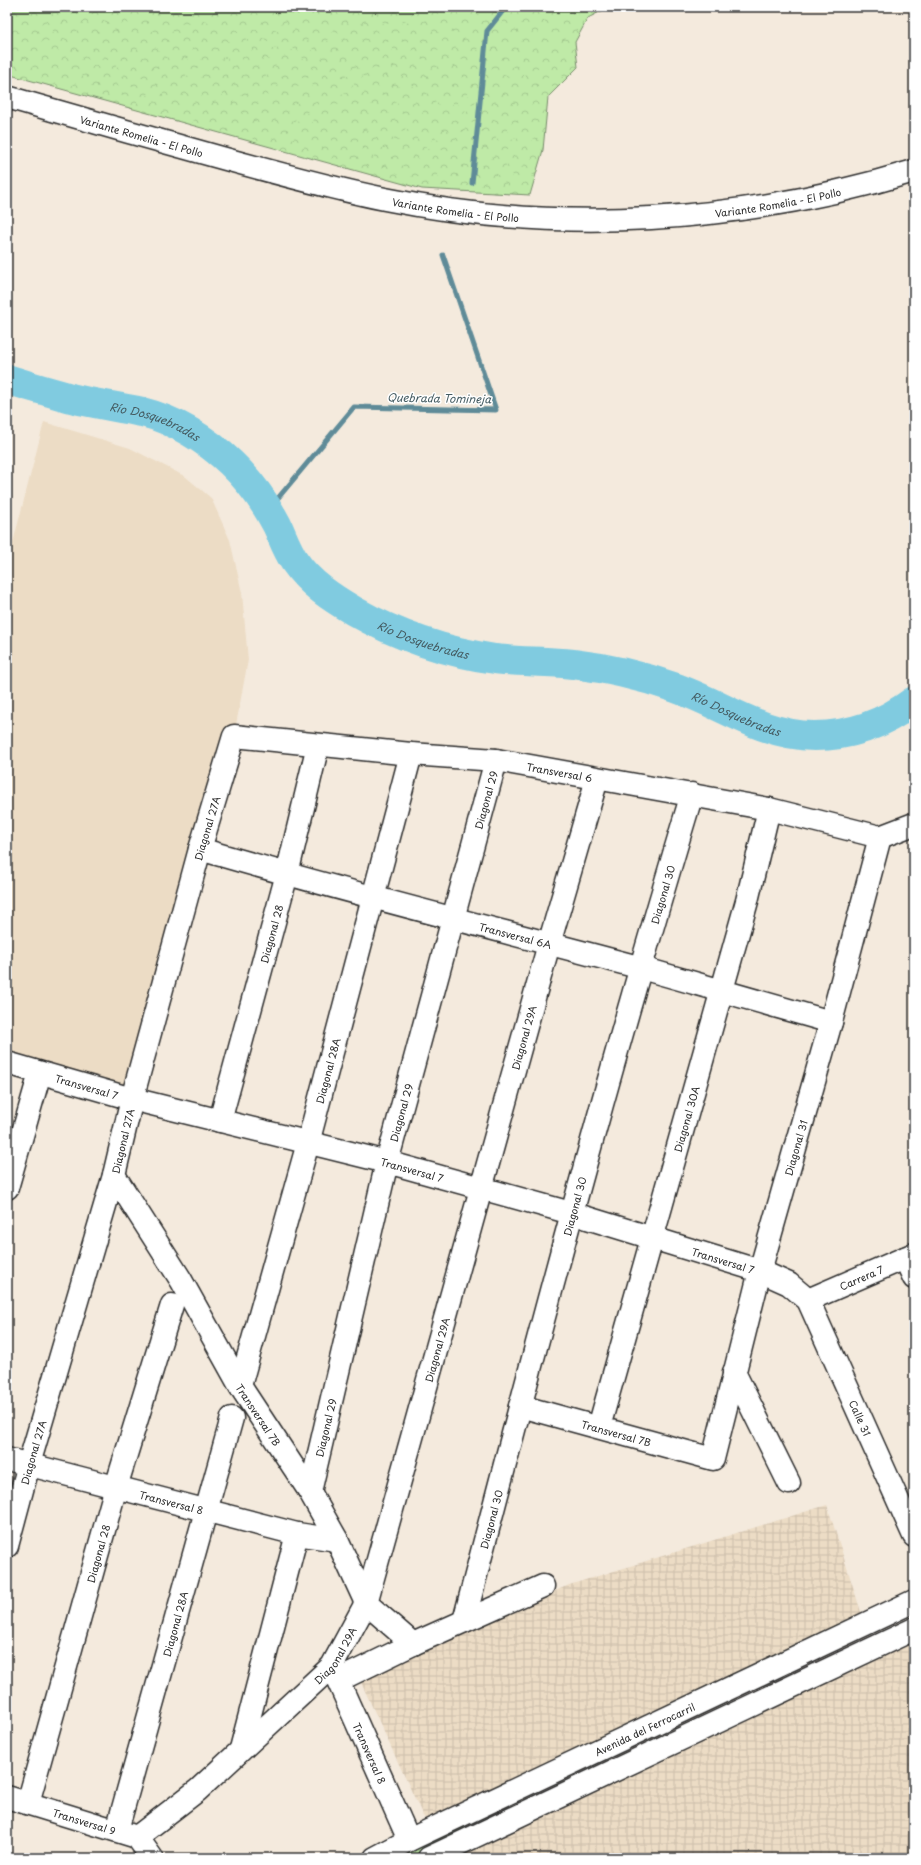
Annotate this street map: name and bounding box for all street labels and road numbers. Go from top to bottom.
street label: Variante Romelia - El Pollo [78,111,205,160]
street label: Variante Romelia - El Pollo [714,183,843,220]
street label: Variante Romelia - El Pollo [391,193,520,225]
street label: Transversal 6 [526,758,593,785]
street label: Diagonal 29 [470,769,500,831]
street label: Diagonal 27A [190,794,223,862]
street label: Diagonal 30 [646,863,678,926]
street label: Diagonal 28 [256,903,286,965]
street label: Transversal 6A [478,918,553,951]
street label: Diagonal 29A [507,1003,539,1072]
street label: Diagonal 28A [311,1036,343,1105]
street label: Transversal 7 [53,1070,120,1102]
street label: Diagonal 29 [385,1082,415,1144]
street label: Diagonal 30A [669,1084,702,1154]
street label: Diagonal 27A [107,1107,137,1175]
street label: Diagonal 31 [780,1118,810,1178]
street label: Transversal 7 [379,1153,446,1185]
street label: Diagonal 30 [559,1175,589,1238]
street label: Transversal 7 [690,1243,757,1277]
street label: Carrera 7 [837,1261,886,1293]
street label: Diagonal 29A [420,1315,453,1384]
street label: Transversal 7B [233,1380,285,1449]
street label: Diagonal 29 [311,1397,339,1459]
street label: Calle 31 [846,1397,876,1438]
street label: Transversal 7B [580,1416,653,1449]
street label: Diagonal 27A [16,1418,49,1486]
street label: Transversal 8 [138,1486,205,1517]
street label: Diagonal 30 [476,1488,505,1551]
street label: Diagonal 28 [82,1522,113,1585]
street label: Diagonal 28A [158,1589,191,1658]
street label: Diagonal 29A [310,1624,360,1687]
street label: Avenida del Ferrocarril [592,1698,697,1759]
street label: Transversal 8 [350,1720,390,1786]
street label: Transversal 9 [51,1804,118,1838]

